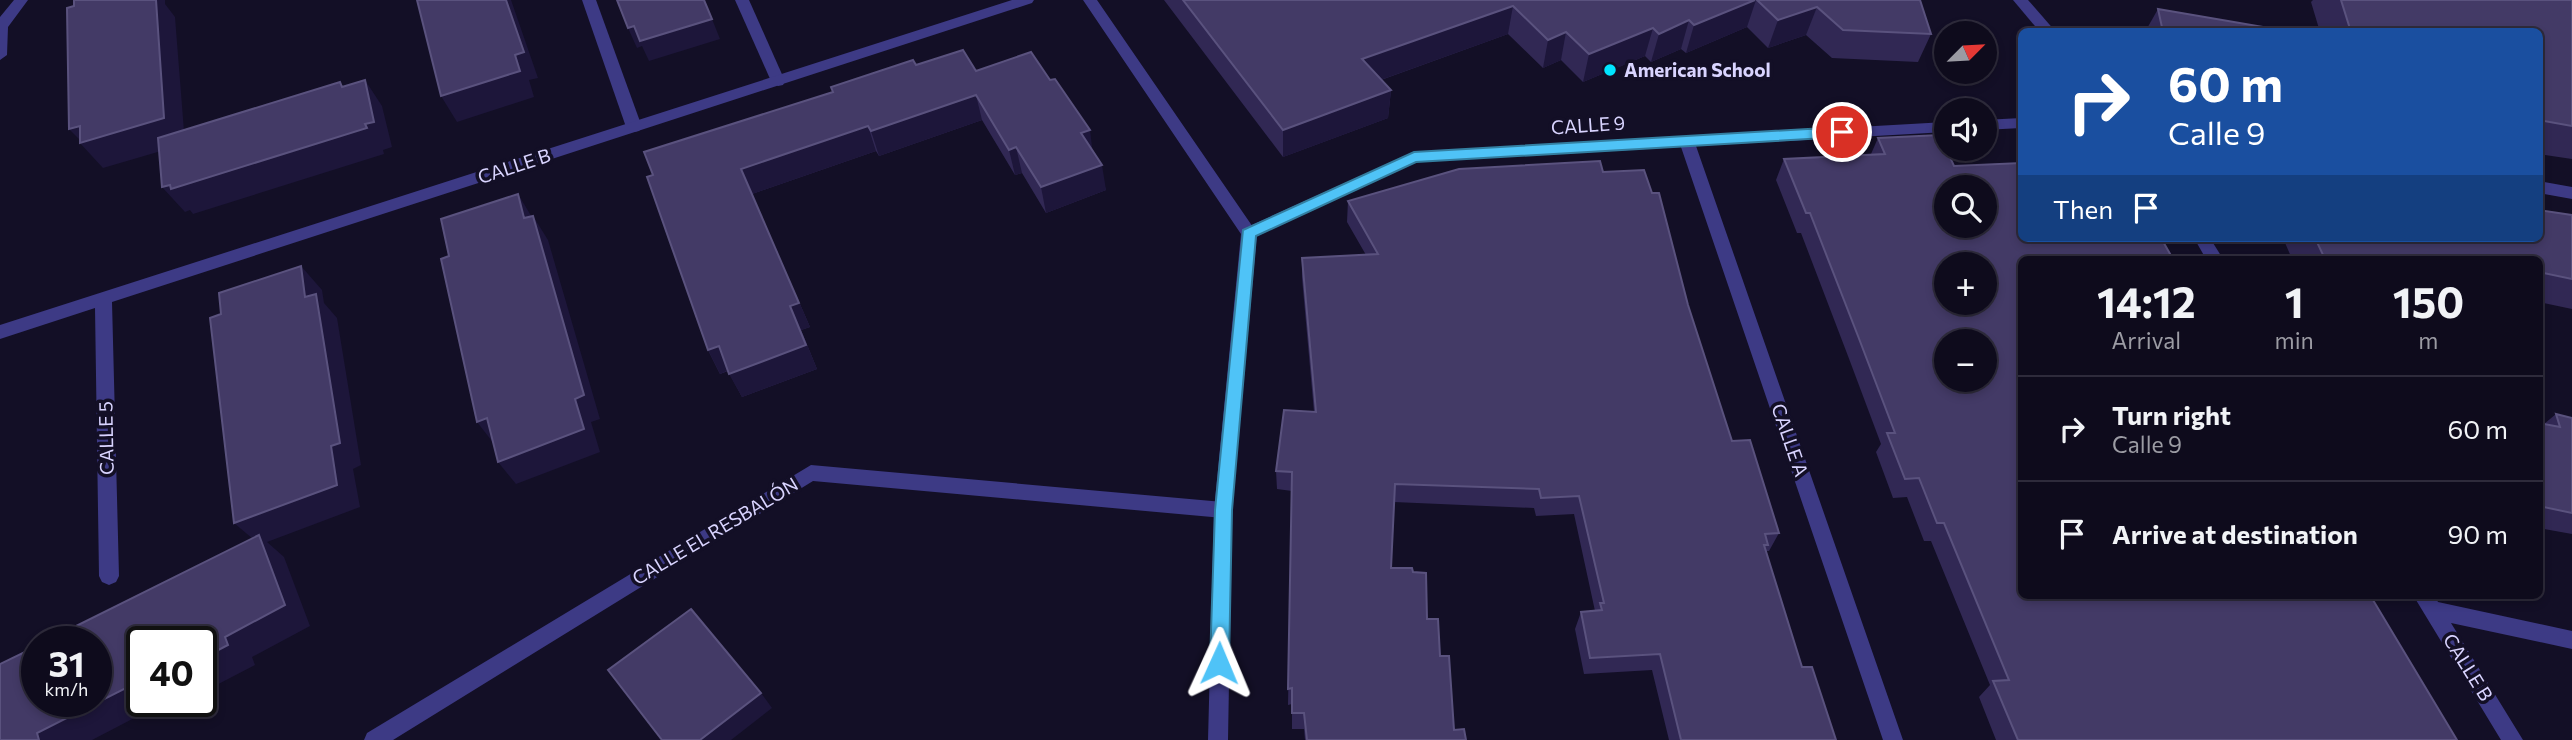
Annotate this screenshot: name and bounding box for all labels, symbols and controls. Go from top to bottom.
north arrow [1934,21,1997,84]
map controls [1934,21,1997,392]
text: 60 m [2168,52,2283,112]
icon: right [2053,56,2144,147]
place label: American School [1624,58,1771,81]
marker: American School [1602,62,1618,78]
button: sound [1934,98,1997,161]
pin [1812,102,1872,162]
street label: CALLE 9 [1550,110,1626,139]
text: Calle 9 [2168,112,2265,152]
icon: arrive [1823,113,1861,151]
street label: CALLE B [475,143,553,188]
button: search [1934,175,1997,238]
icon: arrive [2127,189,2165,227]
text: Then [2053,193,2113,224]
button: + [1934,252,1997,315]
text: 14:12 [2097,275,2196,327]
text: 1 [2285,275,2304,327]
text: 150 [2393,275,2464,327]
text: Arrival [2112,326,2181,354]
text: min [2275,326,2314,354]
text: m [2418,326,2438,354]
button: − [1934,329,1997,392]
text: Turn right [2112,399,2231,430]
street label: CALLE A [1767,400,1814,479]
street label: CALLE 5 [93,401,118,475]
icon: right [2053,410,2091,448]
text: 60 m [2448,413,2508,444]
text: Calle 9 [2112,430,2182,458]
street label: CALLE EL RESBALÓN [627,471,802,589]
icon: arrive [2053,515,2091,553]
text: Arrive at destination [2112,518,2358,549]
text: 90 m [2448,518,2508,549]
speed limit sign: 40 [126,626,217,717]
position arrow [1182,626,1256,700]
street label: CALLE B [2439,629,2498,705]
text: 31 [48,641,85,684]
text: km/h [45,678,88,700]

